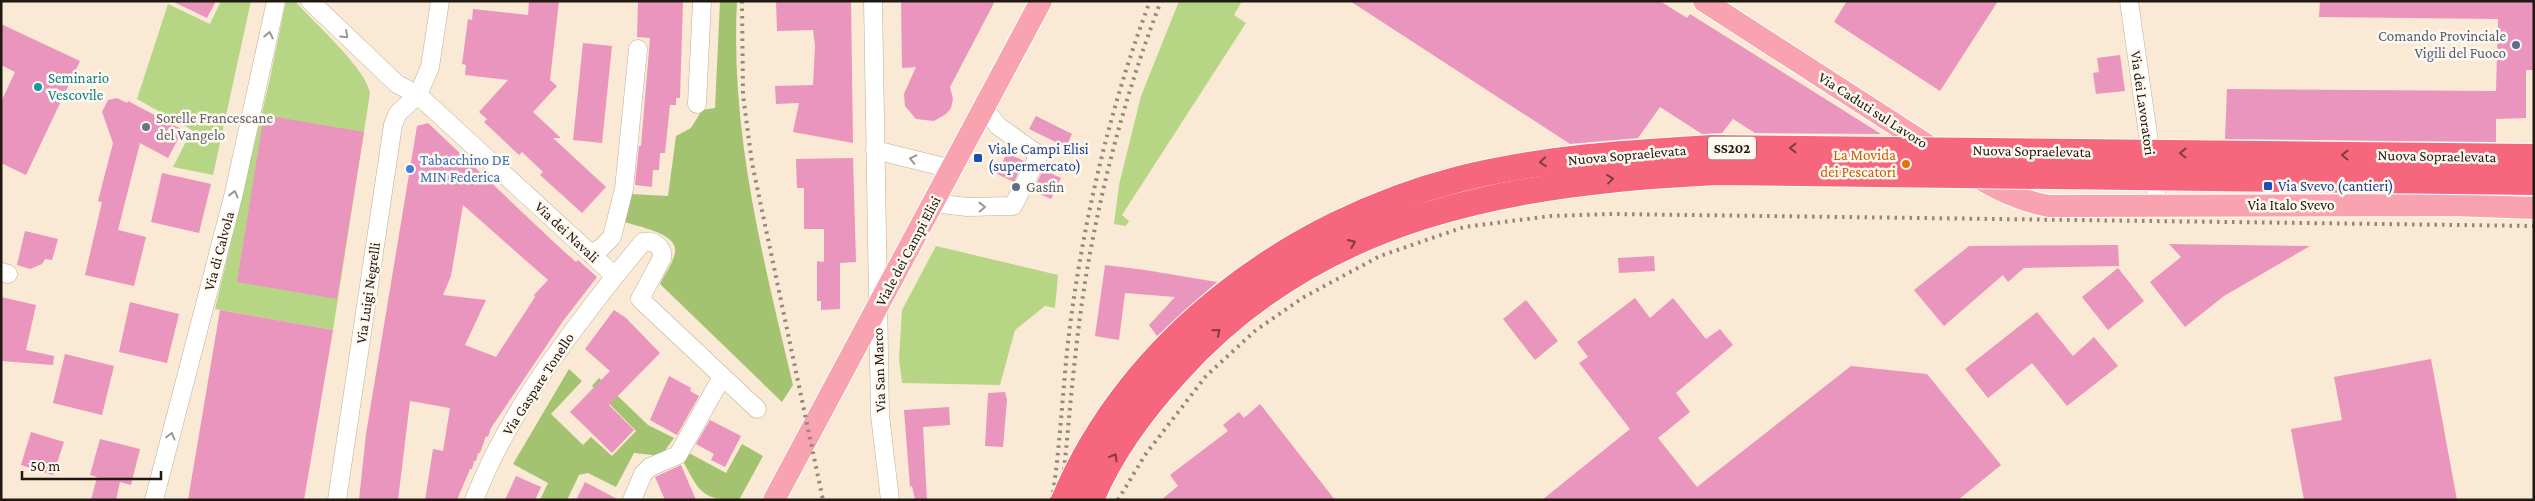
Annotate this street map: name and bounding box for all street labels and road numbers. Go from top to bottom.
street label: Via dei Lavoratori [2128,50,2158,156]
street label: Via Caduti sul Lavoro [1815,69,1931,151]
road number: SS202 [1708,136,1756,160]
street label: Nuova Sopraelevata [1567,142,1687,169]
street label: Nuova Sopraelevata [1972,142,2092,161]
street label: Nuova Sopraelevata [2377,147,2497,166]
street label: Viale dei Campi Elisi [872,193,945,309]
street label: Via Italo Svevo [2248,197,2334,213]
street label: Via dei Navali [532,198,602,266]
street label: Via di Calvola [201,210,237,292]
street label: Via Luigi Negrelli [353,241,384,345]
street label: Via San Marco [870,327,888,413]
street label: Via Gaspare Tonello [499,330,578,439]

